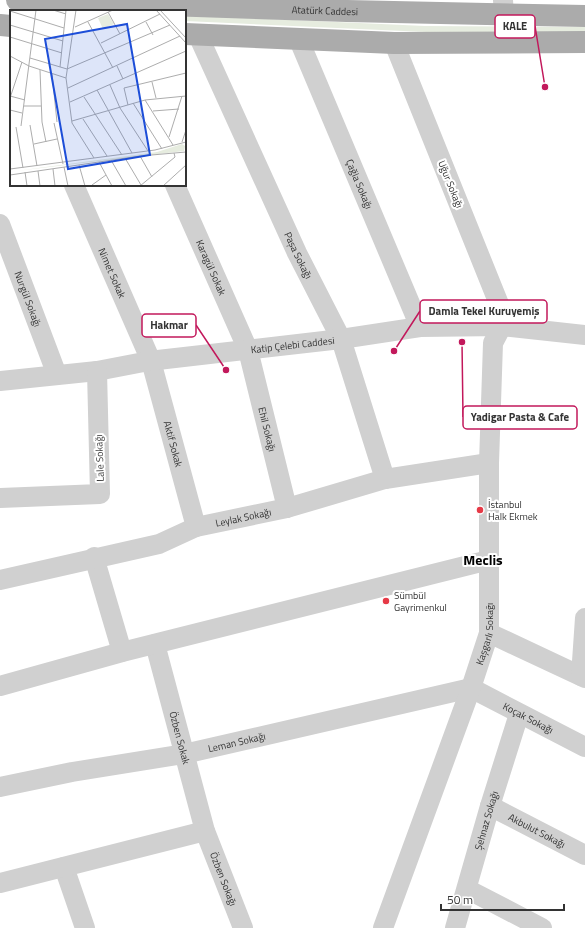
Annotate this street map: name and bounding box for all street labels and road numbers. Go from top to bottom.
street label: Atatürk Caddesi [291,2,358,19]
street label: Çağla Sokağı [342,157,376,211]
street label: Uğur Sokağı [434,158,467,210]
street label: Paşa Sokağı [280,229,316,281]
street label: Karagül Sokak [192,237,230,298]
street label: Nimet Sokak [94,246,130,301]
street label: Nurgül Sokağı [10,269,45,329]
street label: Katip Çelebi Caddesi [250,333,335,357]
street label: Ehil Sokağı [254,405,280,453]
street label: Aktif Sokak [160,419,186,469]
street label: Lale Sokağı [91,434,108,482]
street label: Leylak Sokağı [214,504,273,531]
street label: Kaşgarlı Sokağı [472,603,497,667]
street label: Koçak Sokağı [500,699,556,737]
street label: Özben Sokak [165,710,194,766]
street label: Leman Sokağı [207,729,267,756]
street label: Şehnaz Sokağı [471,789,502,852]
street label: Akbulut Sokağı [506,810,568,852]
street label: Özben Sokağı [206,850,241,908]

